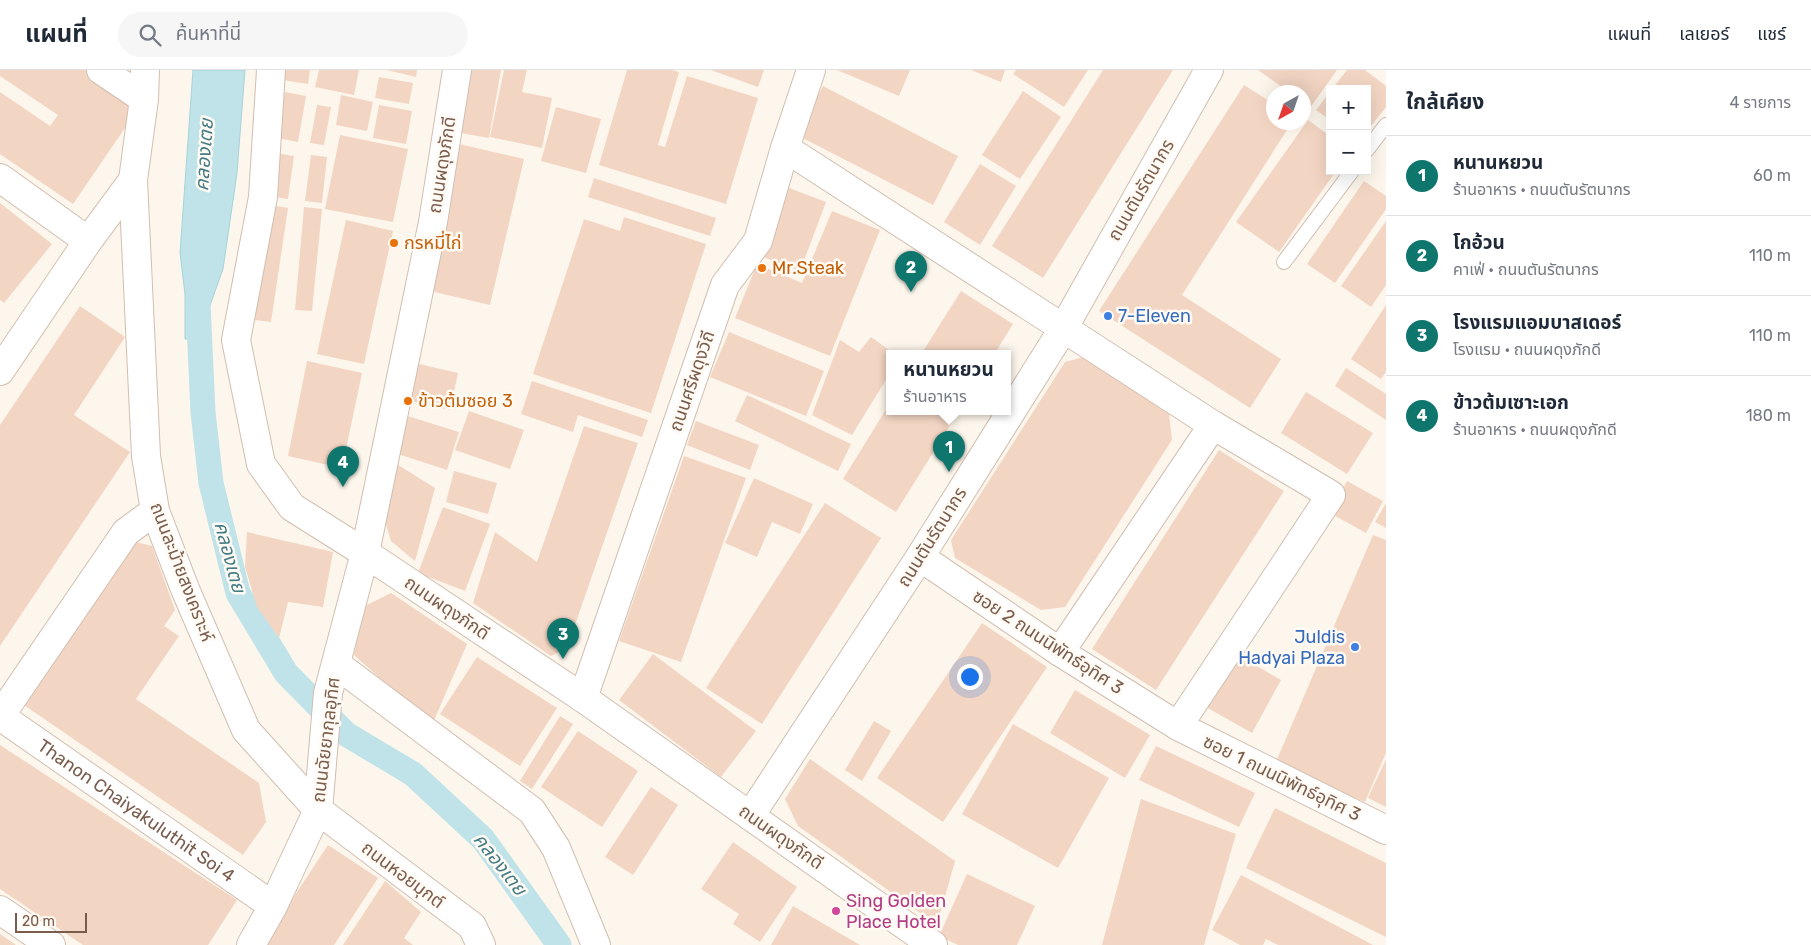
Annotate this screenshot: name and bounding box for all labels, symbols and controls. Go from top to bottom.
search box [118,12,468,57]
text: แผนที่ [25,20,88,48]
icon: search [136,21,164,49]
text: ค้นหาที่นี่ [176,22,241,45]
text: แผนที่ [1607,23,1651,45]
text: เลเยอร์ [1679,23,1729,45]
text: แชร์ [1757,23,1786,45]
north arrow [1266,85,1311,130]
map controls [1326,85,1371,175]
button: + [1326,85,1371,130]
text: ใกล้เคียง [1406,89,1484,114]
text: 4 รายการ [1729,93,1791,112]
street label: ถนนผดุงภักดี [423,115,461,215]
water label: คลองเตย [190,116,218,192]
button: − [1326,130,1371,175]
street label: ถนนตันรัตนากร [1103,135,1179,245]
text: หนานหยวน [1453,151,1543,174]
text: 1 [1418,166,1426,185]
text: 60 m [1753,166,1791,185]
text: ร้านอาหาร · ถนนตันรัตนากร [1453,180,1631,199]
place label: กรหมี่ไก่ [404,230,461,254]
text: โกอ้วน [1453,231,1505,254]
marker: กรหมี่ไก่ [388,237,400,249]
text: 2 [1417,246,1427,265]
text: 110 m [1749,246,1791,265]
pin: 2 [895,251,927,292]
place label: Mr.Steak [772,257,845,279]
text: คาเฟ่ · ถนนตันรัตนากร [1453,260,1599,279]
marker: Mr.Steak [756,262,768,274]
place label: 7-Eleven [1118,305,1191,327]
marker: 7-Eleven [1102,310,1114,322]
text: โรงแรมแอมบาสเดอร์ [1453,311,1621,334]
text: 3 [1417,326,1427,345]
text: 110 m [1749,326,1791,345]
street label: ถนนศรีผดุงวิถี [664,328,720,434]
text: โรงแรม · ถนนผดุงภักดี [1453,340,1601,359]
popup [886,350,1011,415]
text: หนานหยวน [903,358,994,381]
text: ร้านอาหาร [903,387,967,406]
place label: ข้าวต้มซอย 3 [418,390,513,412]
text: ข้าวต้มเซาะเอก [1453,391,1569,414]
marker: ข้าวต้มซอย 3 [402,395,414,407]
text: 4 [1417,406,1427,425]
text: 180 m [1746,406,1791,425]
text: ร้านอาหาร · ถนนผดุงภักดี [1453,420,1617,439]
pin: 1 [933,431,965,472]
pin: 4 [327,446,359,487]
street label: ถนนตันรัตนากร [893,483,972,591]
street label: ถนนละม้ายสงเคราะห์ [145,499,219,645]
water label: คลองเตย [210,519,251,597]
street label: ถนนผดุงภักดี [400,571,494,645]
street label: ซอย 2 ถนนนิพัทธ์อุทิศ 3 [968,585,1128,699]
pin: 3 [547,618,579,659]
place label: Juldis Hadyai Plaza [1238,626,1345,669]
marker: Juldis Hadyai Plaza [1349,641,1361,653]
your location [957,664,983,690]
street label: ถนนฉัยยากุลอุทิศ [307,676,345,804]
street label: ซอย 1 ถนนนิพัทธ์อุทิศ 3 [1200,730,1364,826]
street label: Thanon Chaiyakuluthit Soi 4 [33,735,239,887]
street label: ถนนผดุงภักดี [735,800,827,874]
water label: คลองเตย [469,828,532,901]
street label: ถนนหอยมุกต์ [357,837,449,913]
place label: Sing Golden Place Hotel [846,890,946,933]
marker: Sing Golden Place Hotel [830,905,842,917]
scale bar [15,910,88,933]
text: 20 m [22,913,55,930]

